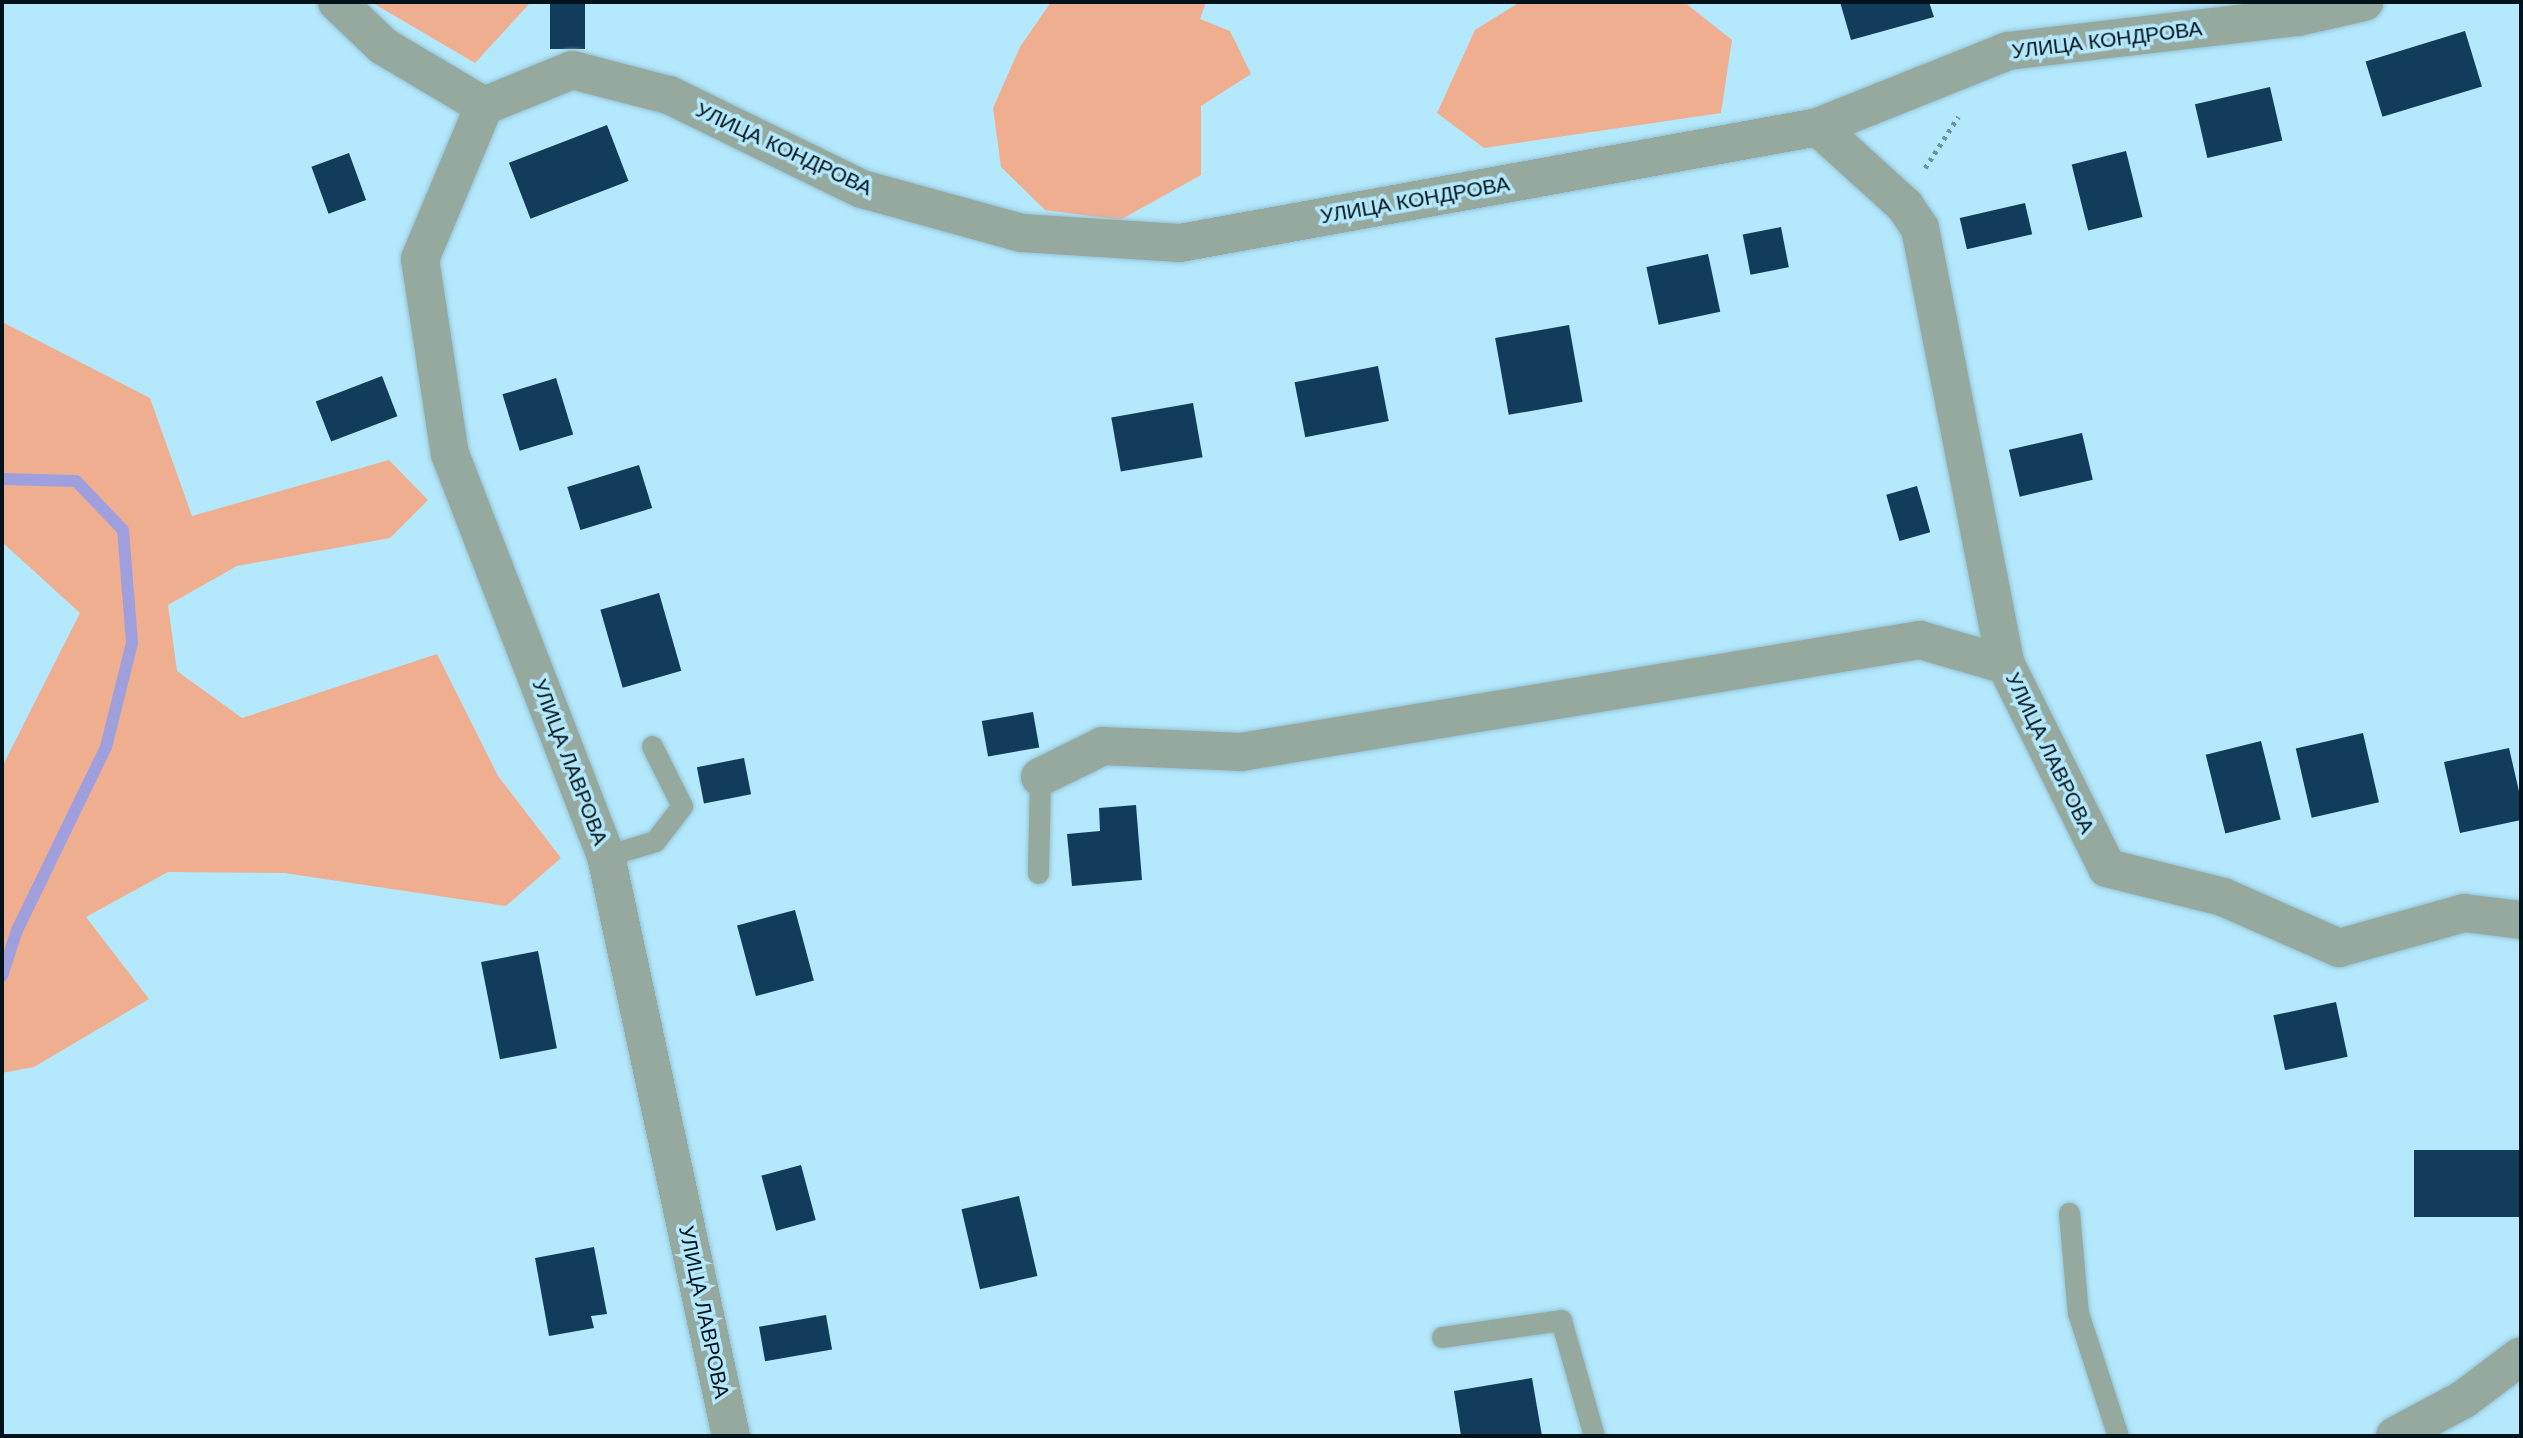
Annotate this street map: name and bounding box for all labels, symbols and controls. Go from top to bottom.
street label: УЛИЦА КОНДРОВА [2010,16,2204,64]
street label: УЛИЦА КОНДРОВА [692,97,876,201]
street label: УЛИЦА КОНДРОВА [1318,171,1512,229]
street label: УЛИЦА ЛАВРОВА [2000,668,2100,838]
street label: УЛИЦА ЛАВРОВА [527,675,613,849]
street label: УЛИЦА ЛАВРОВА [673,1223,735,1401]

